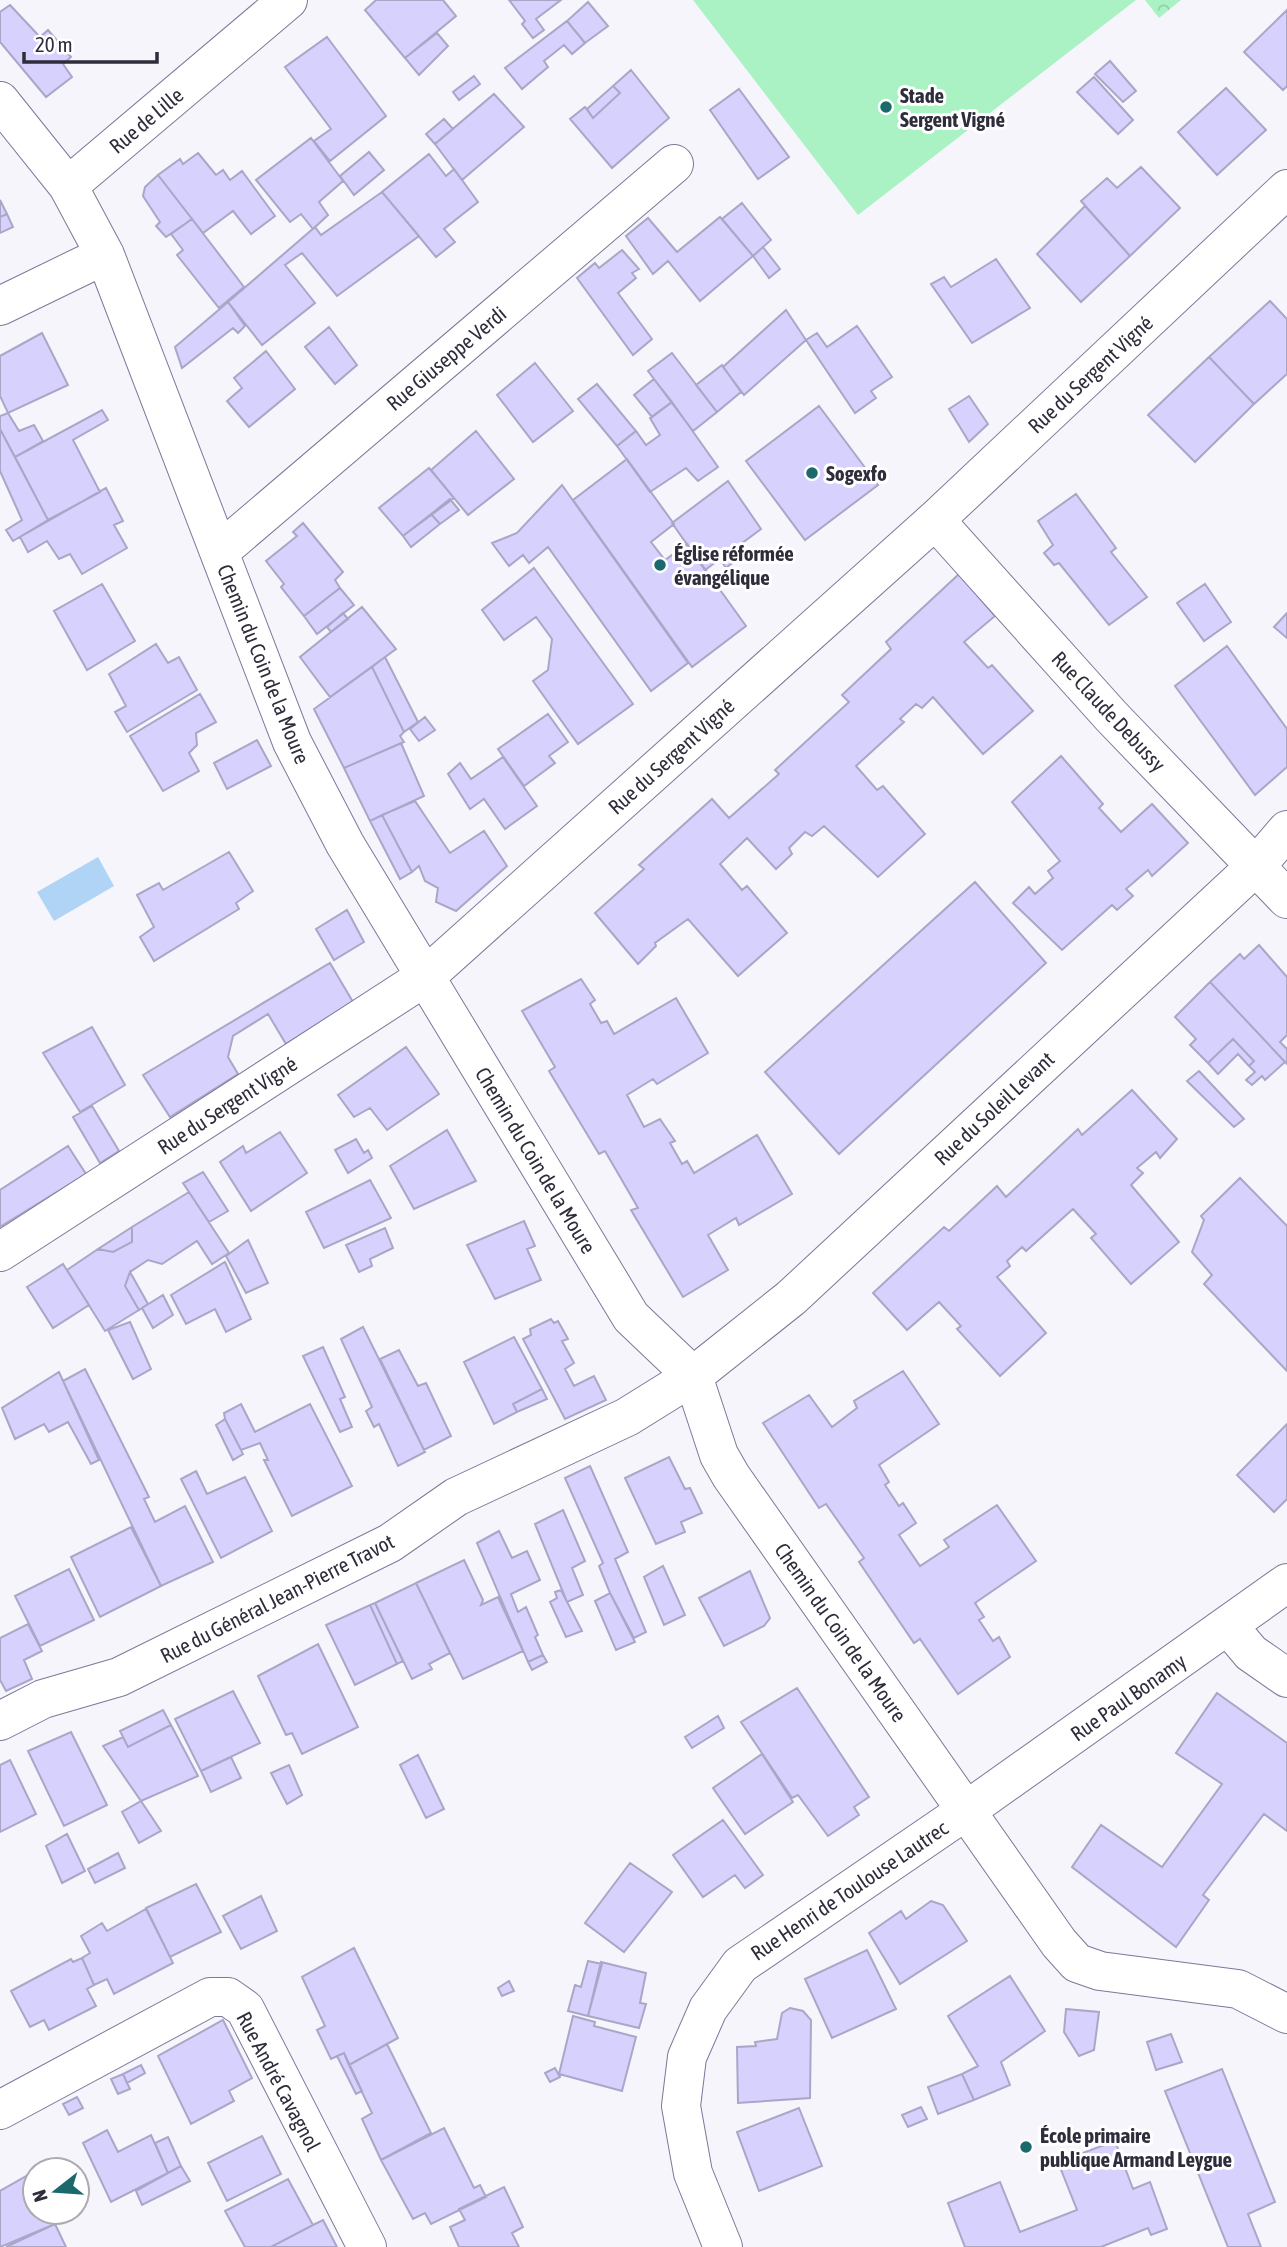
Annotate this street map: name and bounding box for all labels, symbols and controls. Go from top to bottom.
scale bar [24,21,158,65]
text: 20 m [35,32,73,56]
street label: Rue de Lille [104,82,188,158]
place label: Stade Sergent Vigné [900,83,1005,131]
marker: Stade Sergent Vigné [878,99,894,115]
street label: Rue Giuseppe Verdi [381,301,511,415]
street label: Rue du Sergent Vigné [1023,310,1157,438]
place label: Sogexfo [826,461,887,485]
marker: Sogexfo [804,465,820,481]
place label: Église réformée évangélique [674,541,794,589]
marker: Église réformée évangélique [652,557,668,573]
street label: Chemin du Coin de la Moure [213,561,315,767]
street label: Rue Claude Debussy [1047,646,1171,776]
street label: Rue du Sergent Vigné [603,693,739,819]
street label: Rue du Soleil Levant [929,1046,1059,1170]
street label: Rue du Sergent Vigné [153,1051,301,1159]
street label: Chemin du Coin de la Moure [471,1063,601,1257]
street label: Rue du Général Jean-Pierre Travot [156,1529,398,1667]
street label: Chemin du Coin de la Moure [770,1538,912,1726]
street label: Rue Paul Bonamy [1066,1648,1190,1745]
street label: Rue Henri de Toulouse Lautrec [746,1815,952,1965]
street label: Rue André Cavagnol [232,2007,326,2155]
place label: École primaire publique Armand Leygue [1040,2123,1232,2171]
marker: École primaire publique Armand Leygue [1018,2139,1034,2155]
north arrow [21,2156,91,2226]
text: N [28,2187,52,2205]

